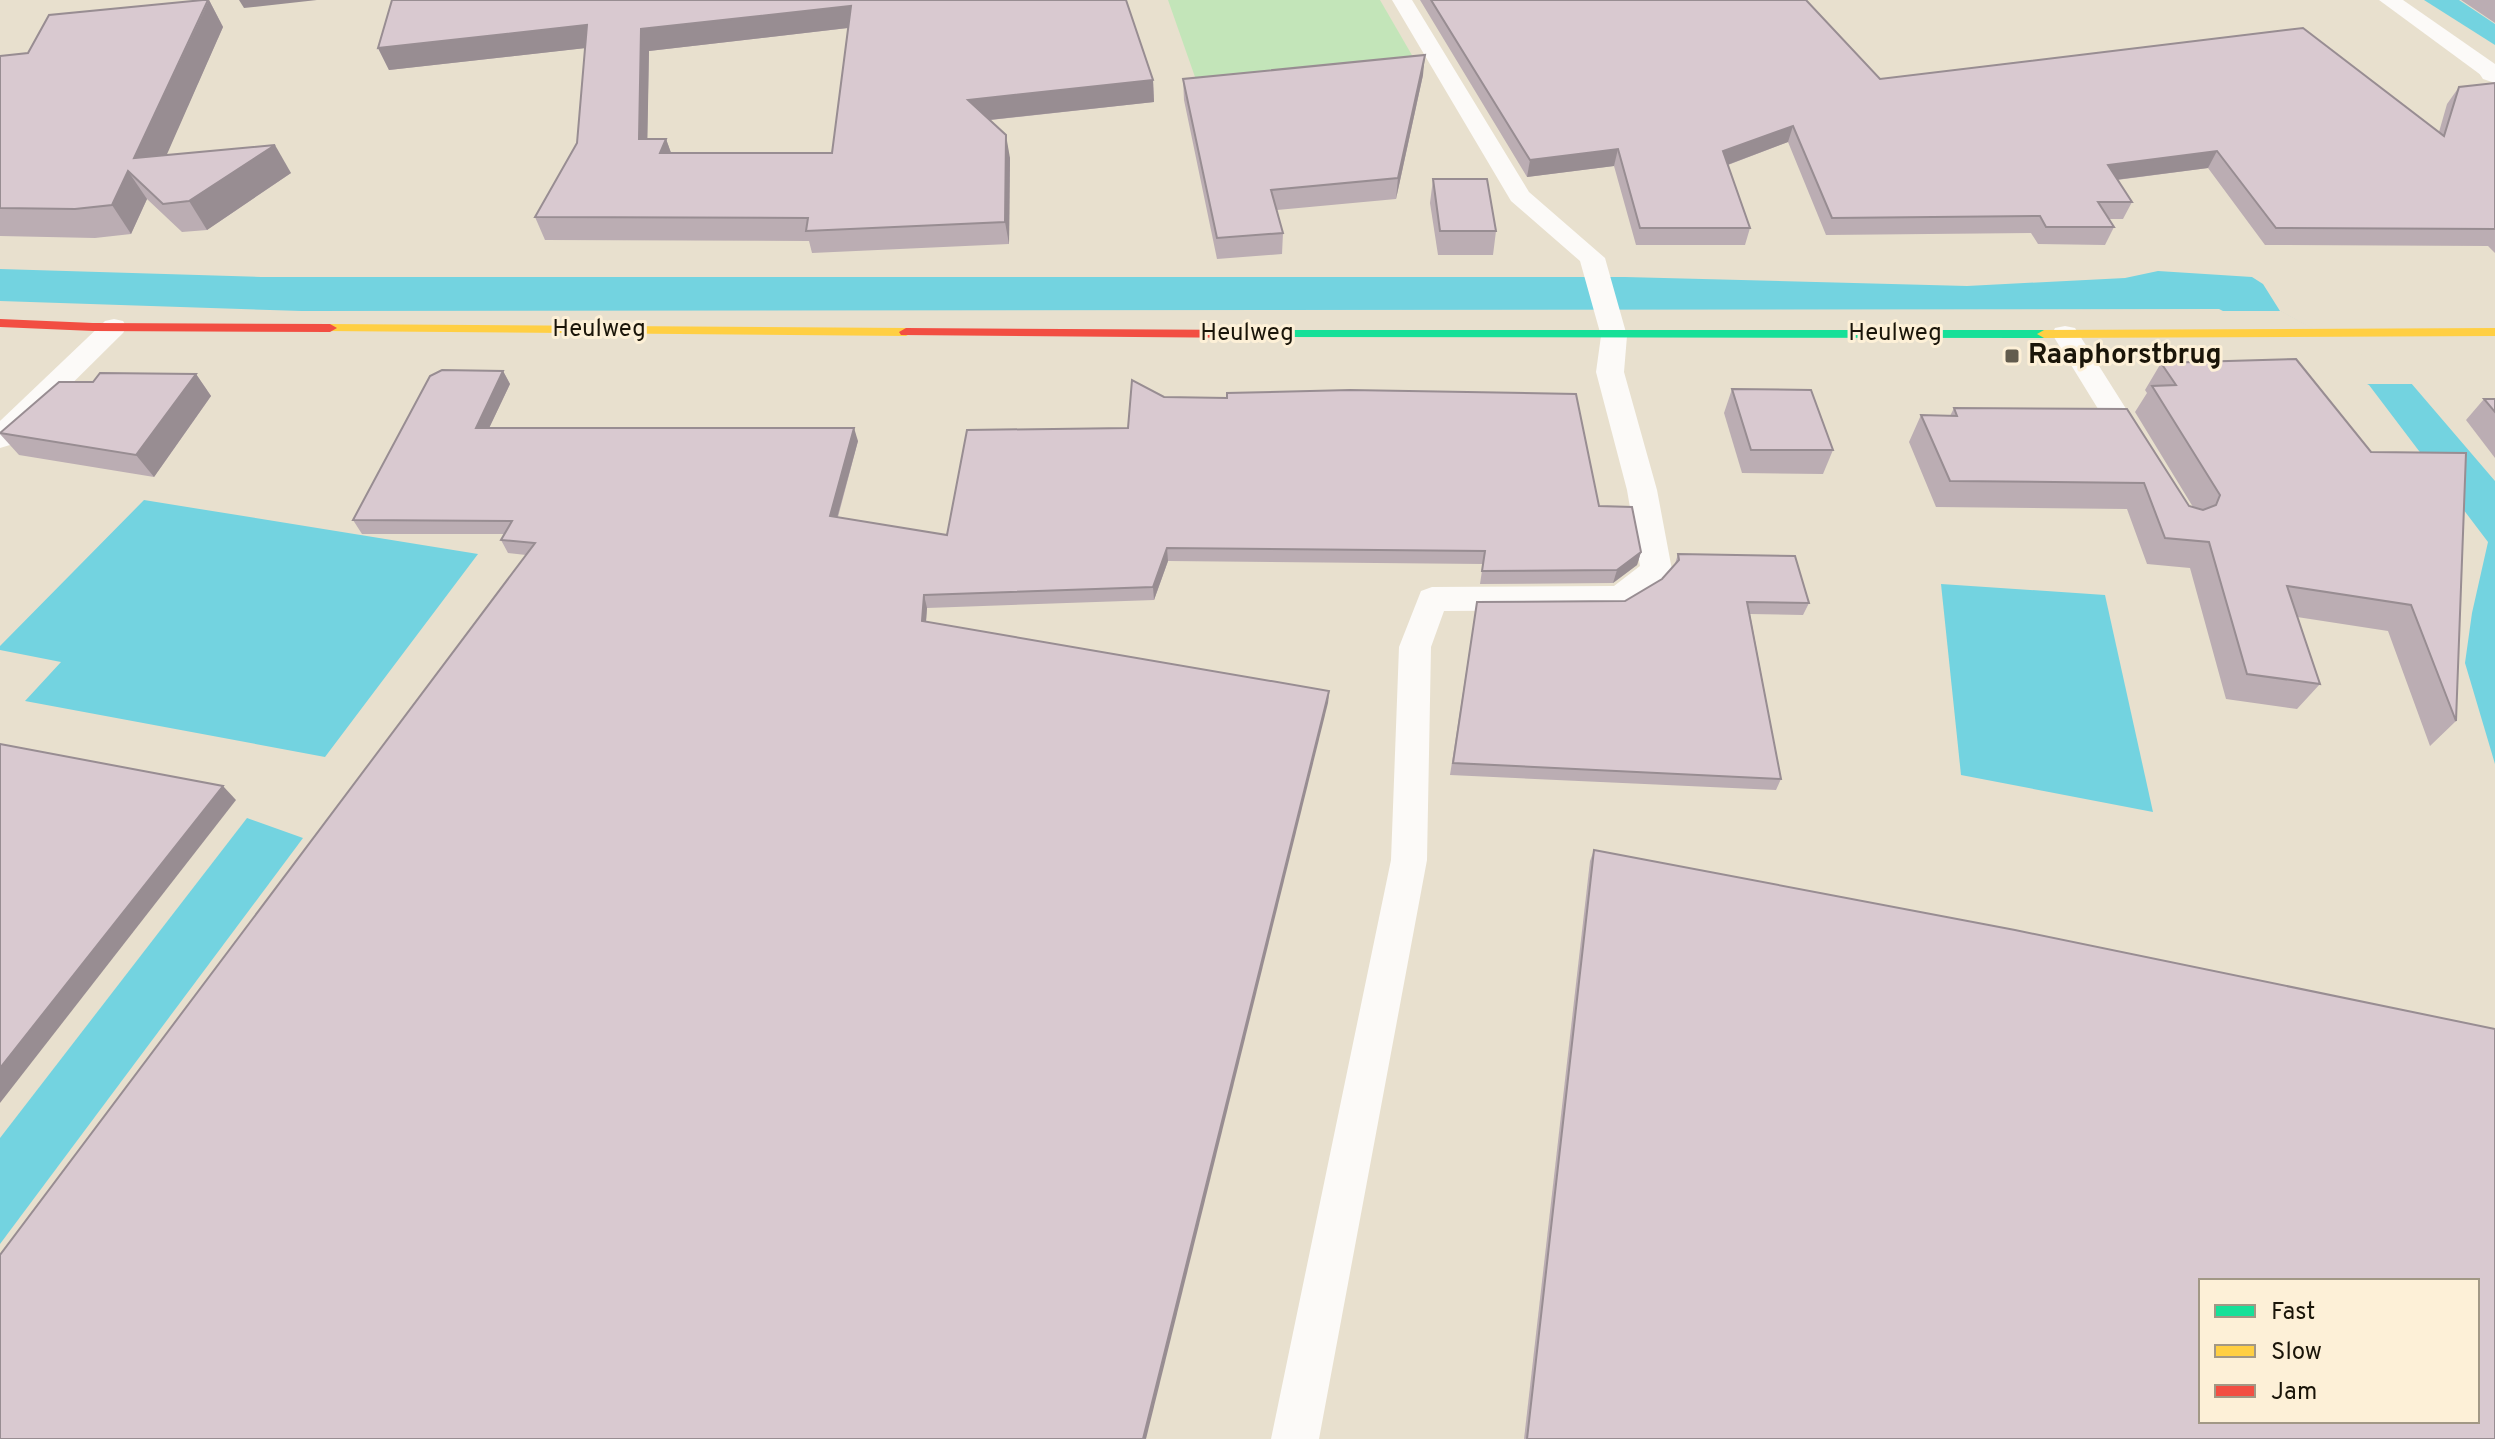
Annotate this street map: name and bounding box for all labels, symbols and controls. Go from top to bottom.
street label: Heulweg [552,315,646,345]
street label: Heulweg [1200,319,1294,349]
street label: Heulweg [1848,319,1942,349]
place label: Raaphorstbrug [2028,338,2222,374]
marker: Raaphorstbrug [2003,347,2021,365]
legend [2199,1279,2479,1423]
text: Fast [2271,1298,2315,1328]
text: Slow [2271,1338,2322,1368]
text: Jam [2271,1378,2317,1408]

